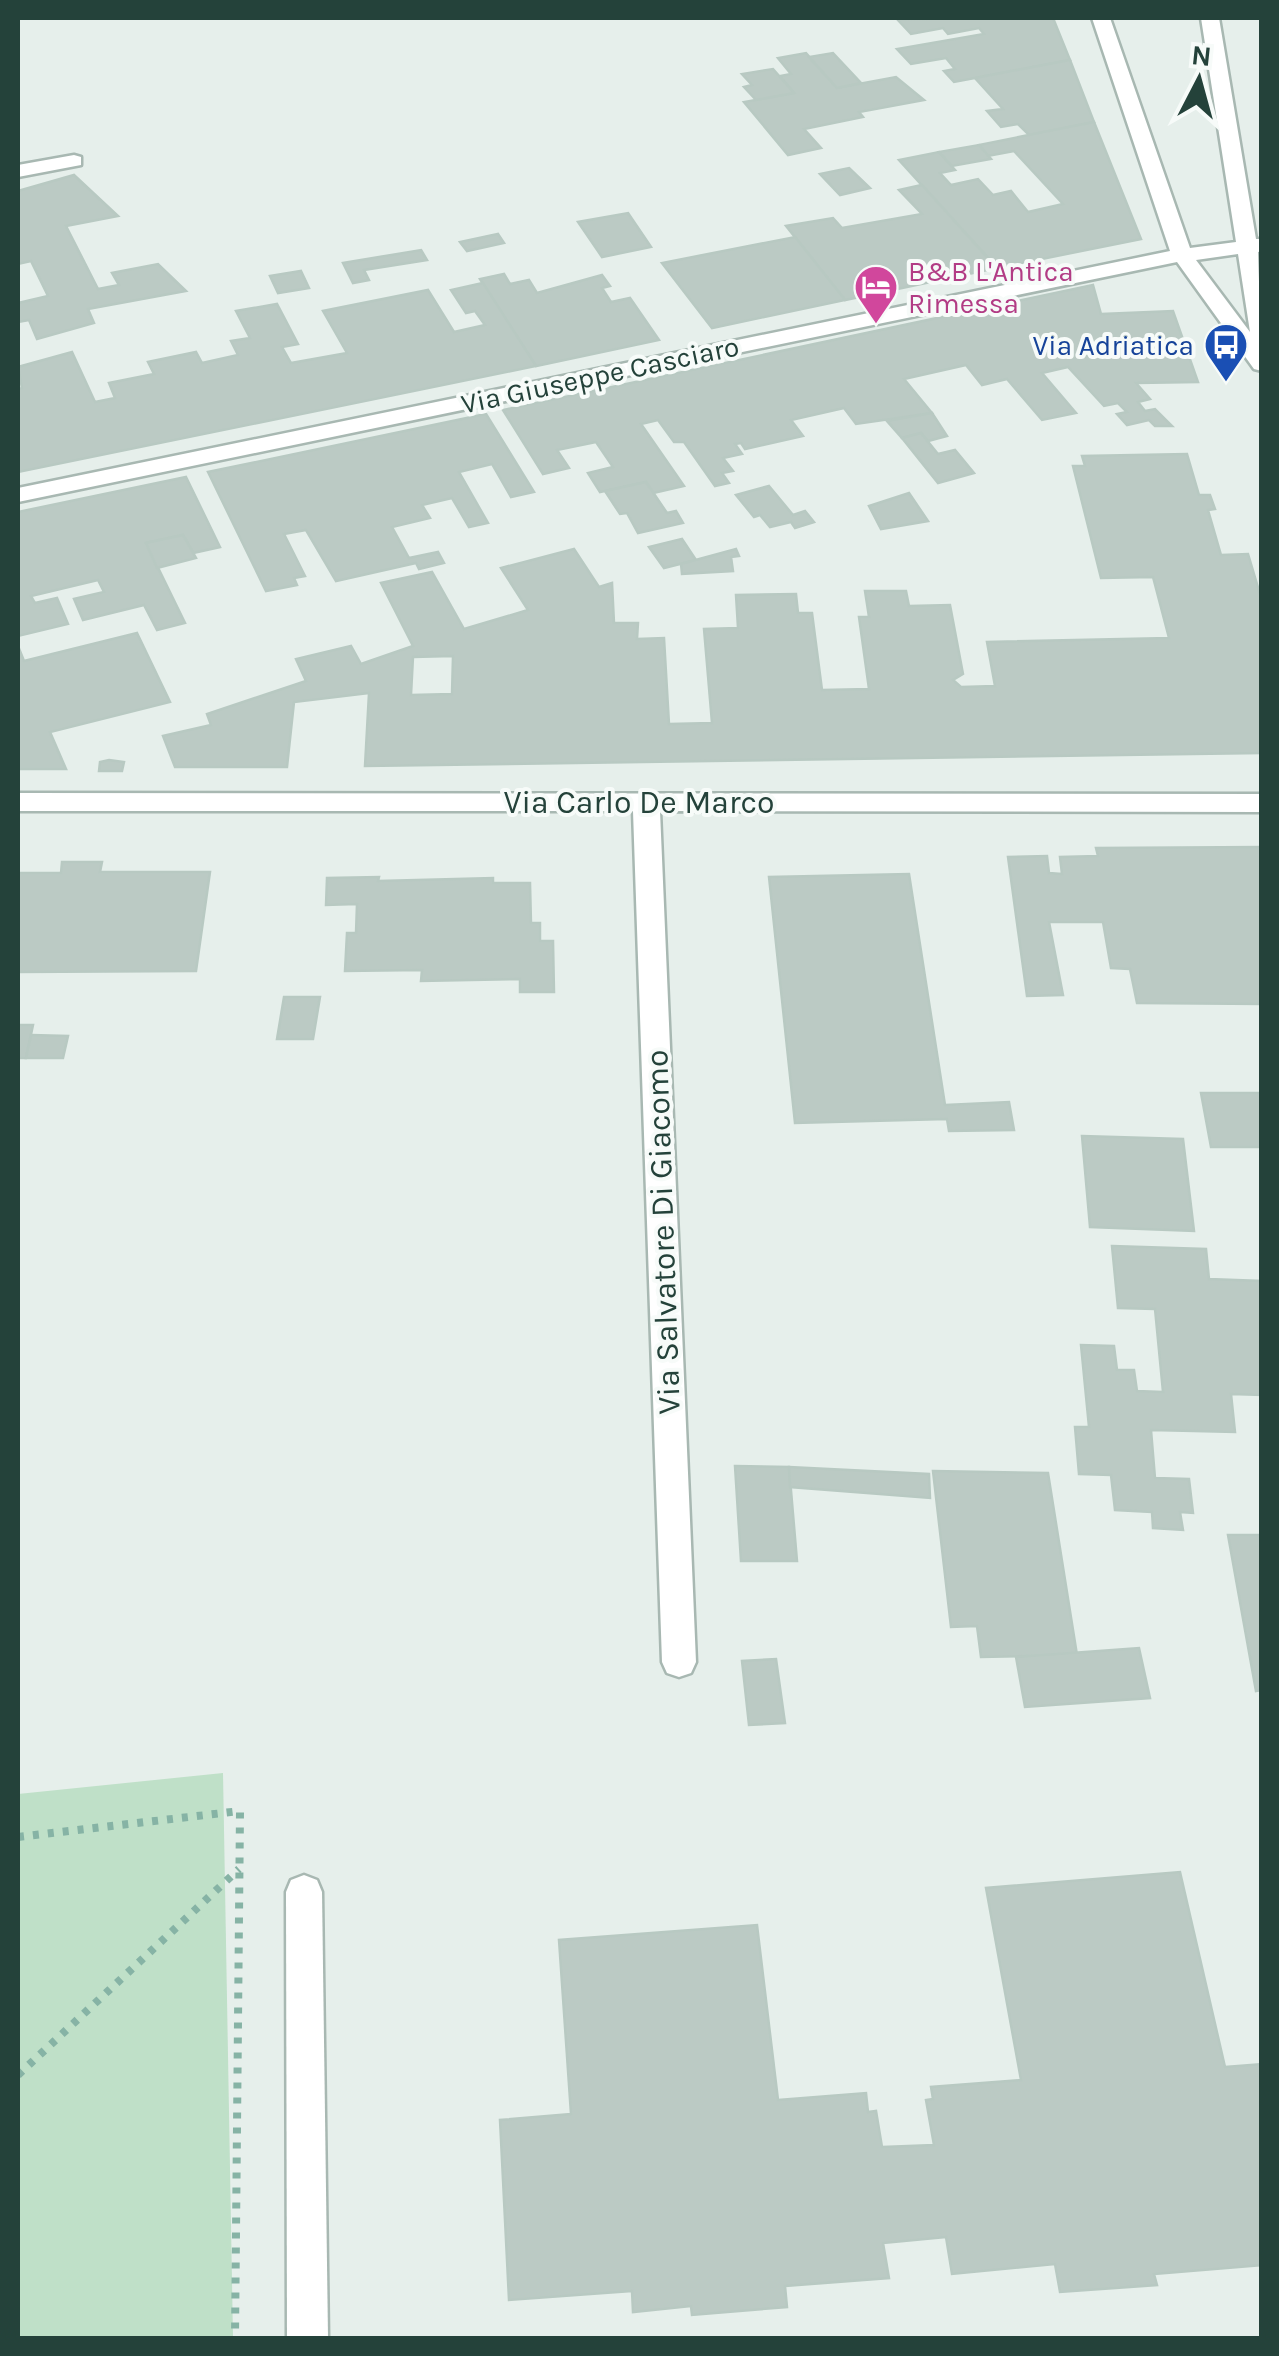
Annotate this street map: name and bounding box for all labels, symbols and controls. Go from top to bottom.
north arrow [1149,30,1249,130]
text: N [1190,38,1213,73]
place label: B&B L'Antica Rimessa [908,255,1074,320]
hotel icon: B&B L'Antica Rimessa [853,264,899,325]
bus stop icon: Via Adriatica [1203,322,1249,383]
street label: Via Giuseppe Casciaro [458,329,742,421]
place label: Via Adriatica [1033,329,1194,362]
street label: Via Carlo De Marco [503,784,775,821]
street label: Via Salvatore Di Giacomo [638,1049,688,1415]

